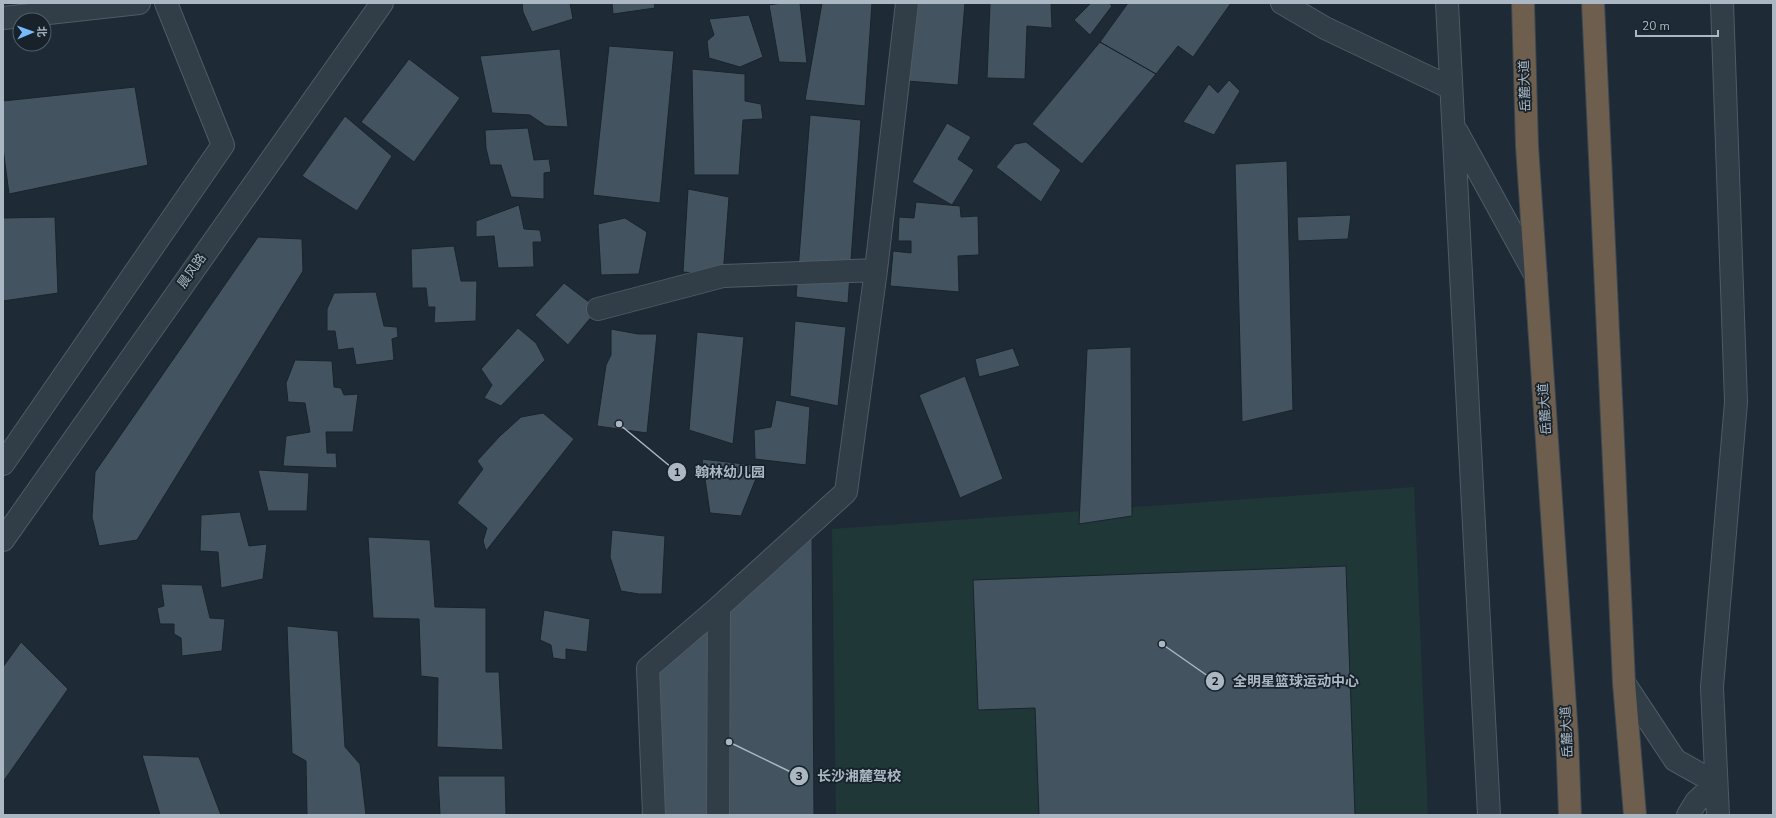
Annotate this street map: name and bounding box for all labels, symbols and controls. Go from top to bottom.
north arrow [12,12,52,52]
scale bar [1636,12,1718,38]
text: 20 m [1642,18,1670,34]
text: 北 [34,26,49,37]
street label: 岳麓大道 [1515,60,1535,112]
street label: 晨风路 [173,250,211,292]
street label: 岳麓大道 [1534,382,1556,436]
callout: 翰林幼儿园 [667,459,773,485]
text: 翰林幼儿园 [695,463,765,482]
text: 1 [673,464,681,480]
callout: 全明星篮球运动中心 [1205,668,1367,694]
text: 全明星篮球运动中心 [1233,672,1359,691]
text: 2 [1211,673,1219,689]
street label: 岳麓大道 [1557,706,1577,758]
callout: 长沙湘麓驾校 [789,763,909,789]
text: 长沙湘麓驾校 [817,767,901,786]
text: 3 [795,768,803,784]

